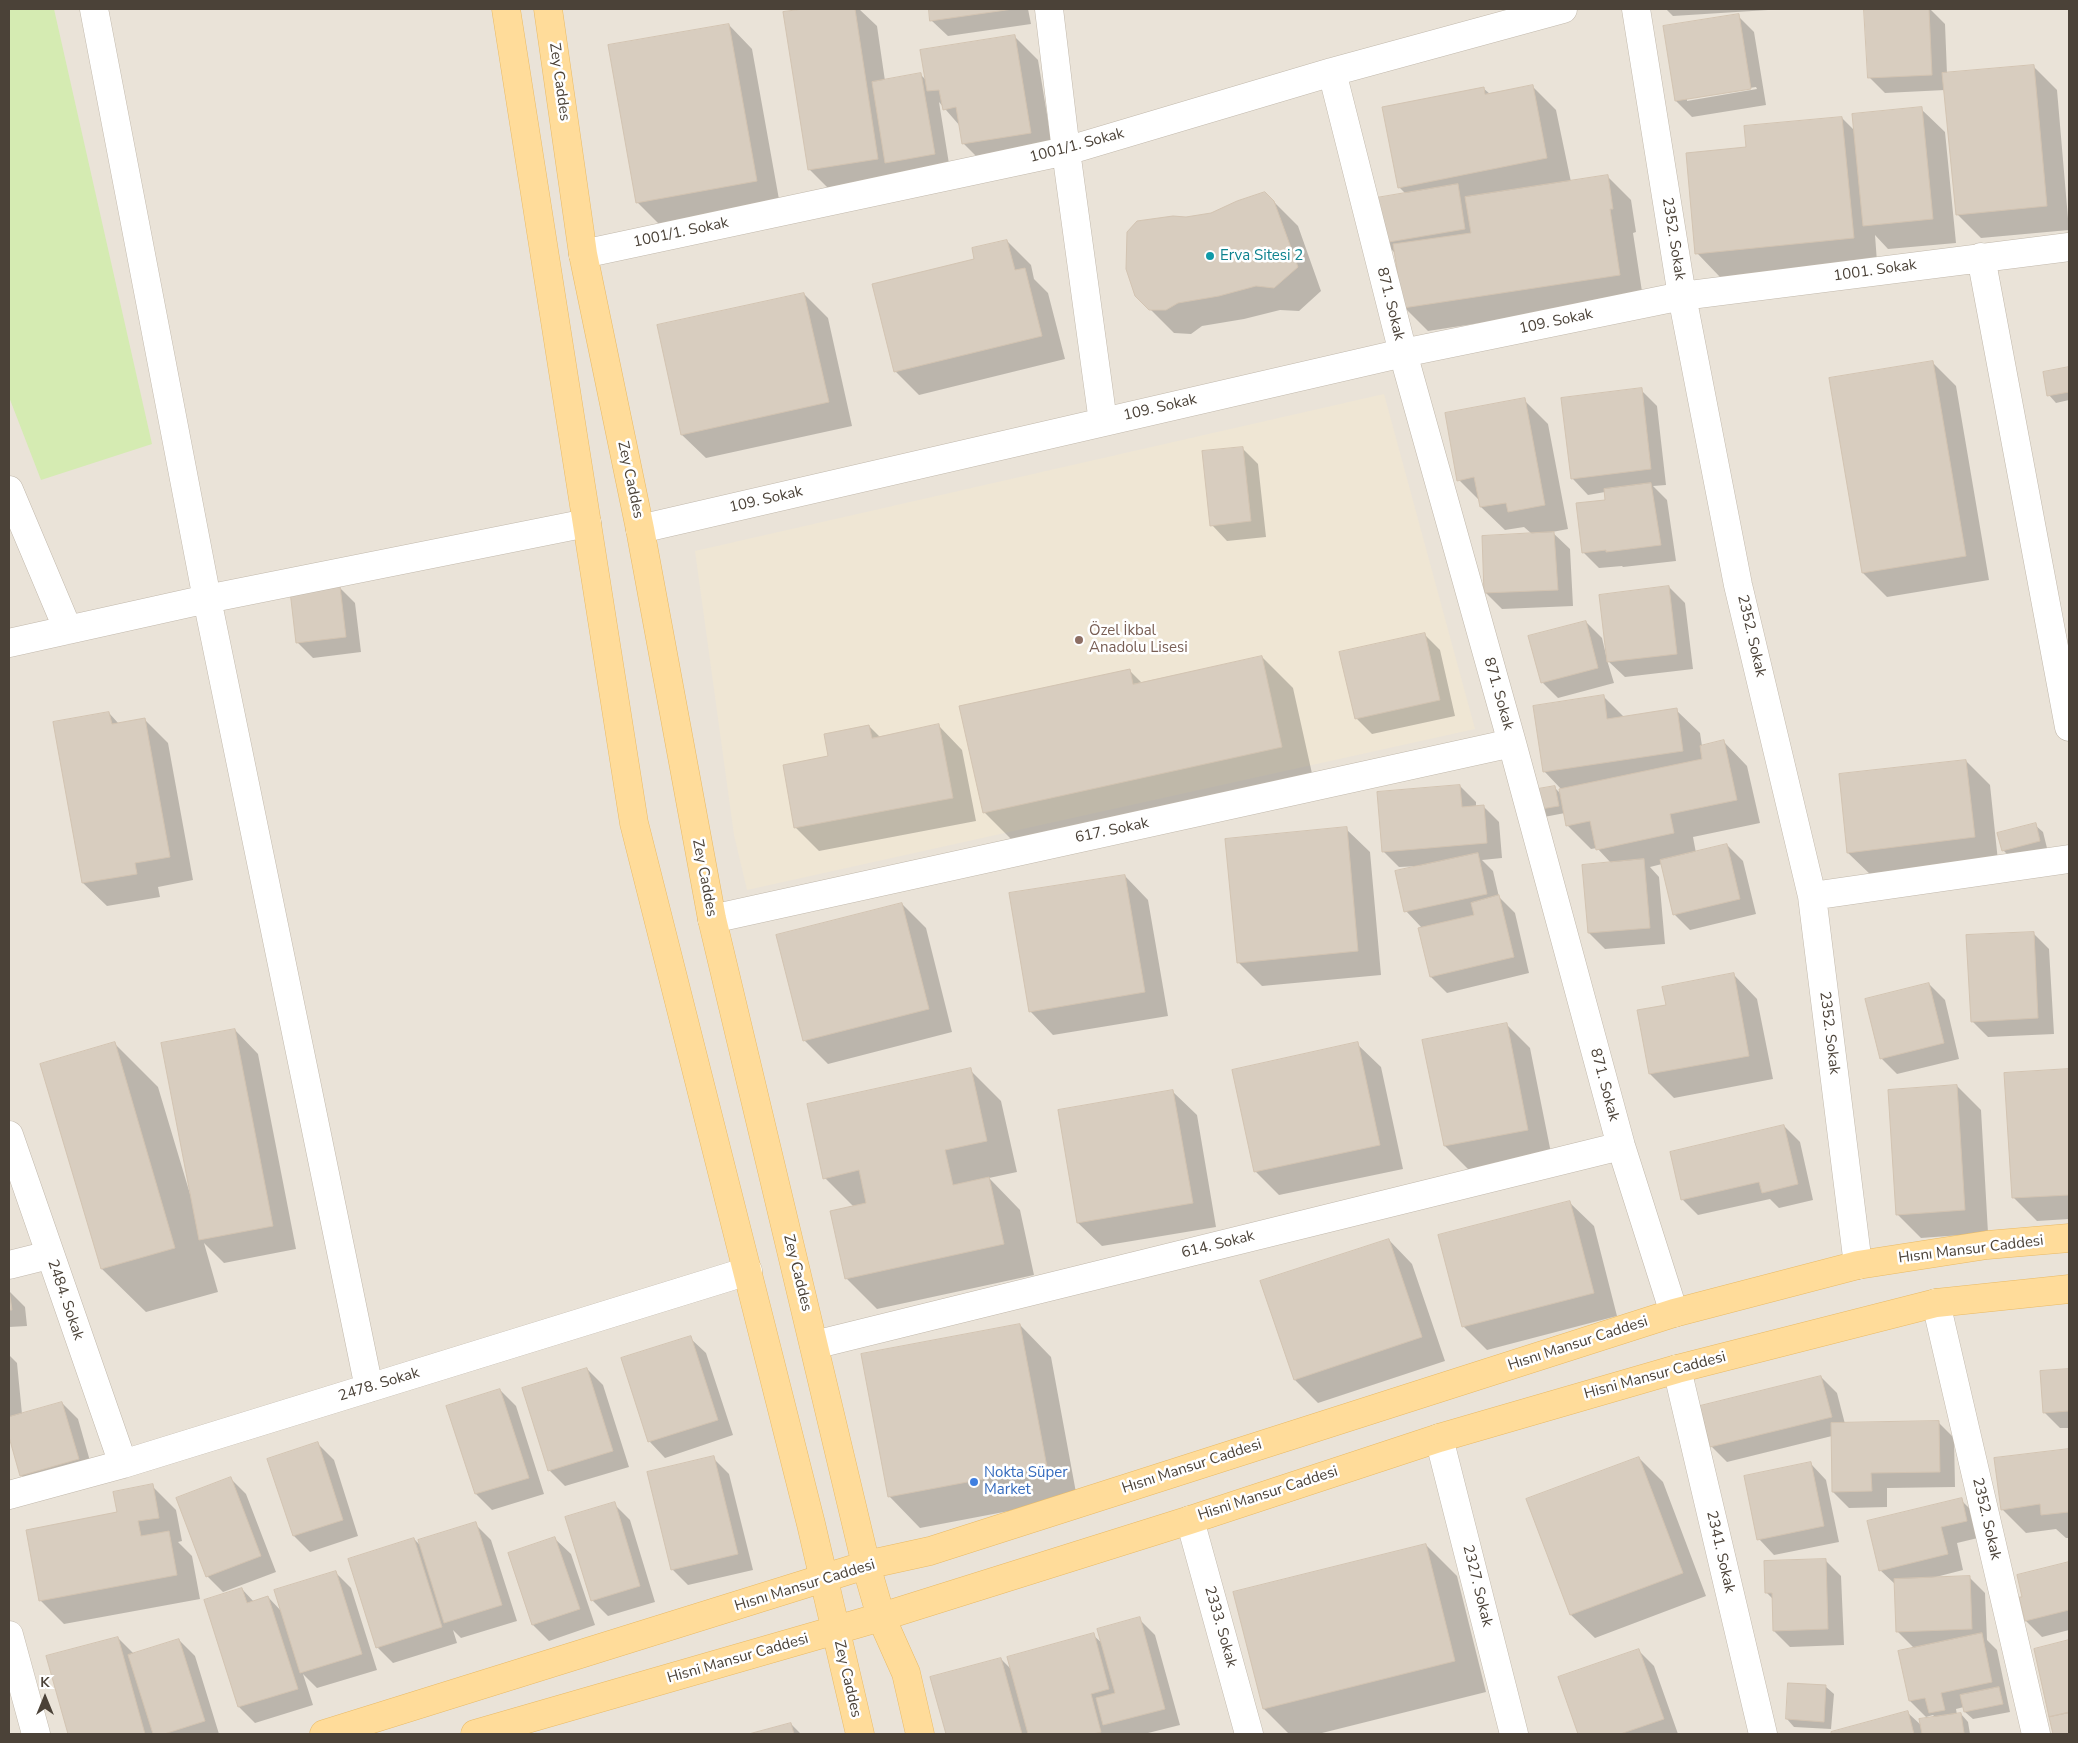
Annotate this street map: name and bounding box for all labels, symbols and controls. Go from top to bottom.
street label: Zey Caddes [545,42,573,122]
street label: 1001/1. Sokak [1028,125,1126,167]
street label: 2352. Sokak [1658,196,1688,282]
street label: 1001/1. Sokak [632,214,730,252]
place label: Erva Sitesi 2 [1220,247,1303,265]
marker: Erva Sitesi 2 [1204,250,1216,262]
street label: 1001. Sokak [1832,256,1918,286]
street label: 871. Sokak [1372,266,1408,342]
street label: 109. Sokak [1518,305,1594,339]
street label: 109. Sokak [1122,391,1198,425]
street label: Zey Caddes [613,440,647,520]
street label: 109. Sokak [728,483,804,517]
street label: 2352. Sokak [1733,593,1769,679]
place label: Özel İkbal Anadolu Lisesi [1089,622,1188,657]
marker: Özel İkbal Anadolu Lisesi [1073,634,1085,646]
street label: 871. Sokak [1479,656,1517,732]
street label: 617. Sokak [1074,814,1150,848]
street label: Zey Caddes [688,838,720,918]
street label: 2352. Sokak [1815,990,1843,1076]
street label: 871. Sokak [1586,1047,1622,1123]
street label: 614. Sokak [1180,1227,1256,1263]
street label: Hısnı Mansur Caddesi [1897,1232,2045,1268]
street label: Zey Caddes [779,1233,815,1313]
street label: 2484. Sokak [43,1257,87,1343]
street label: Hısnı Mansur Caddesi [1506,1313,1650,1375]
street label: Hisni Mansur Caddesi [1582,1348,1728,1404]
street label: 2478. Sokak [336,1364,422,1406]
street label: Hısnı Mansur Caddesi [1120,1436,1264,1498]
street label: Hisni Mansur Caddesi [1196,1463,1340,1525]
place label: Nokta Süper Market [984,1464,1068,1499]
marker: Nokta Süper Market [968,1476,980,1488]
street label: 2352. Sokak [1968,1476,2004,1562]
street label: 2341. Sokak [1702,1509,1738,1595]
street label: 2327. Sokak [1458,1543,1496,1629]
street label: Hısnı Mansur Caddesi [733,1556,877,1616]
street label: 2333. Sokak [1200,1584,1240,1670]
street label: Hisni Mansur Caddesi [665,1630,811,1688]
street label: Zey Caddes [829,1639,865,1719]
north arrow [20,1673,70,1723]
text: K [40,1673,50,1692]

